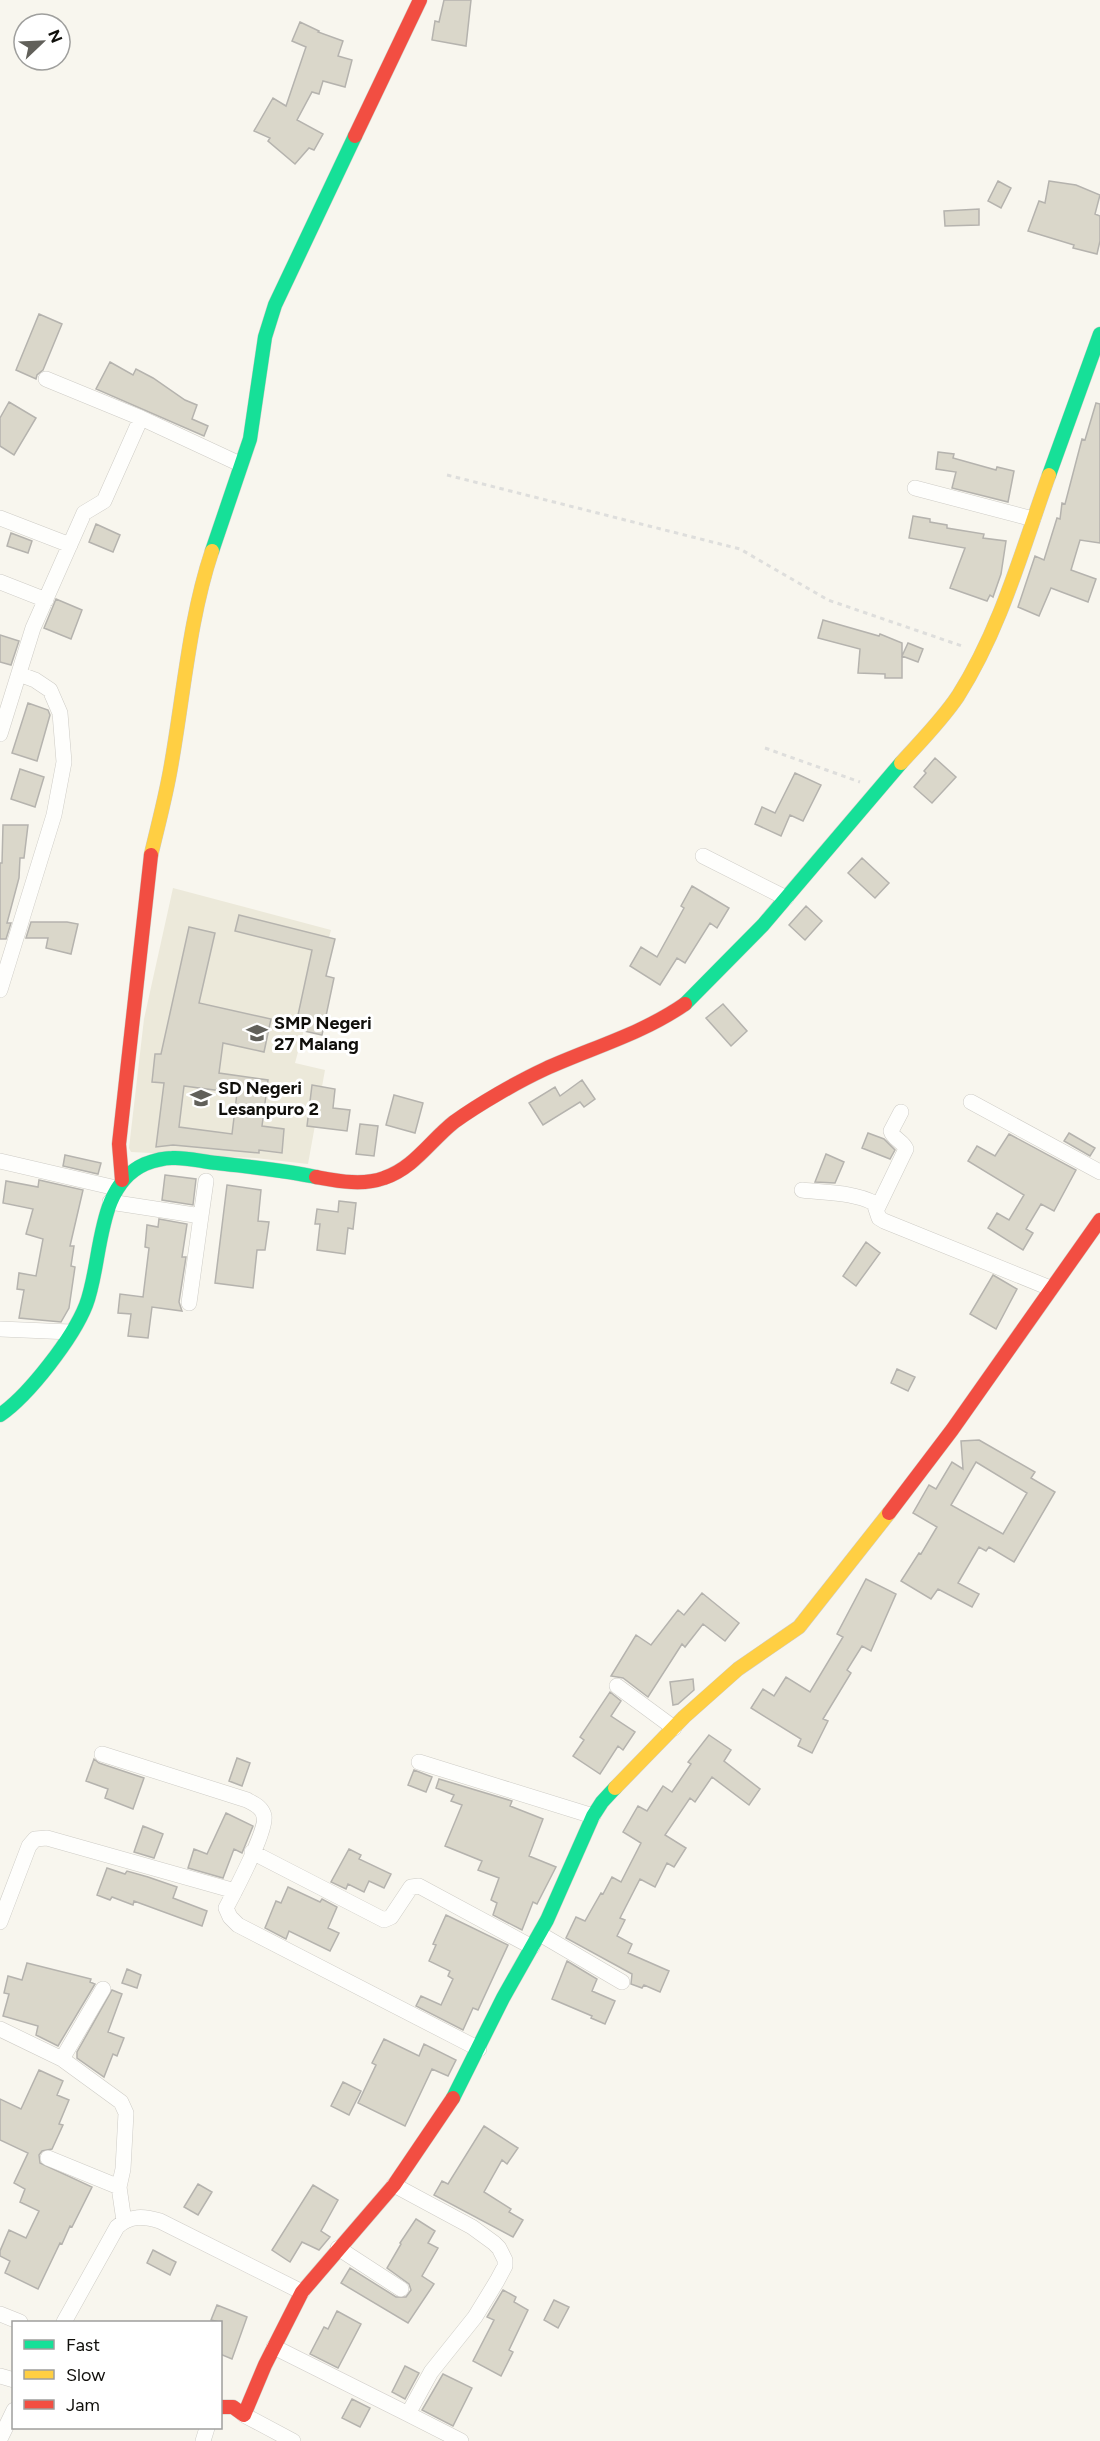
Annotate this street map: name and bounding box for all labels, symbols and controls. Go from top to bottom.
north arrow [12,12,72,72]
text: N [44,27,67,46]
place label: SMP Negeri 27 Malang [274,1012,372,1055]
school or university icon: SMP Negeri 27 Malang [245,1021,269,1045]
place label: SD Negeri Lesanpuro 2 [218,1077,319,1120]
school or university icon: SD Negeri Lesanpuro 2 [189,1086,213,1110]
legend [12,2321,222,2429]
text: Fast [66,2334,100,2356]
text: Slow [66,2364,105,2386]
text: Jam [66,2394,100,2416]

